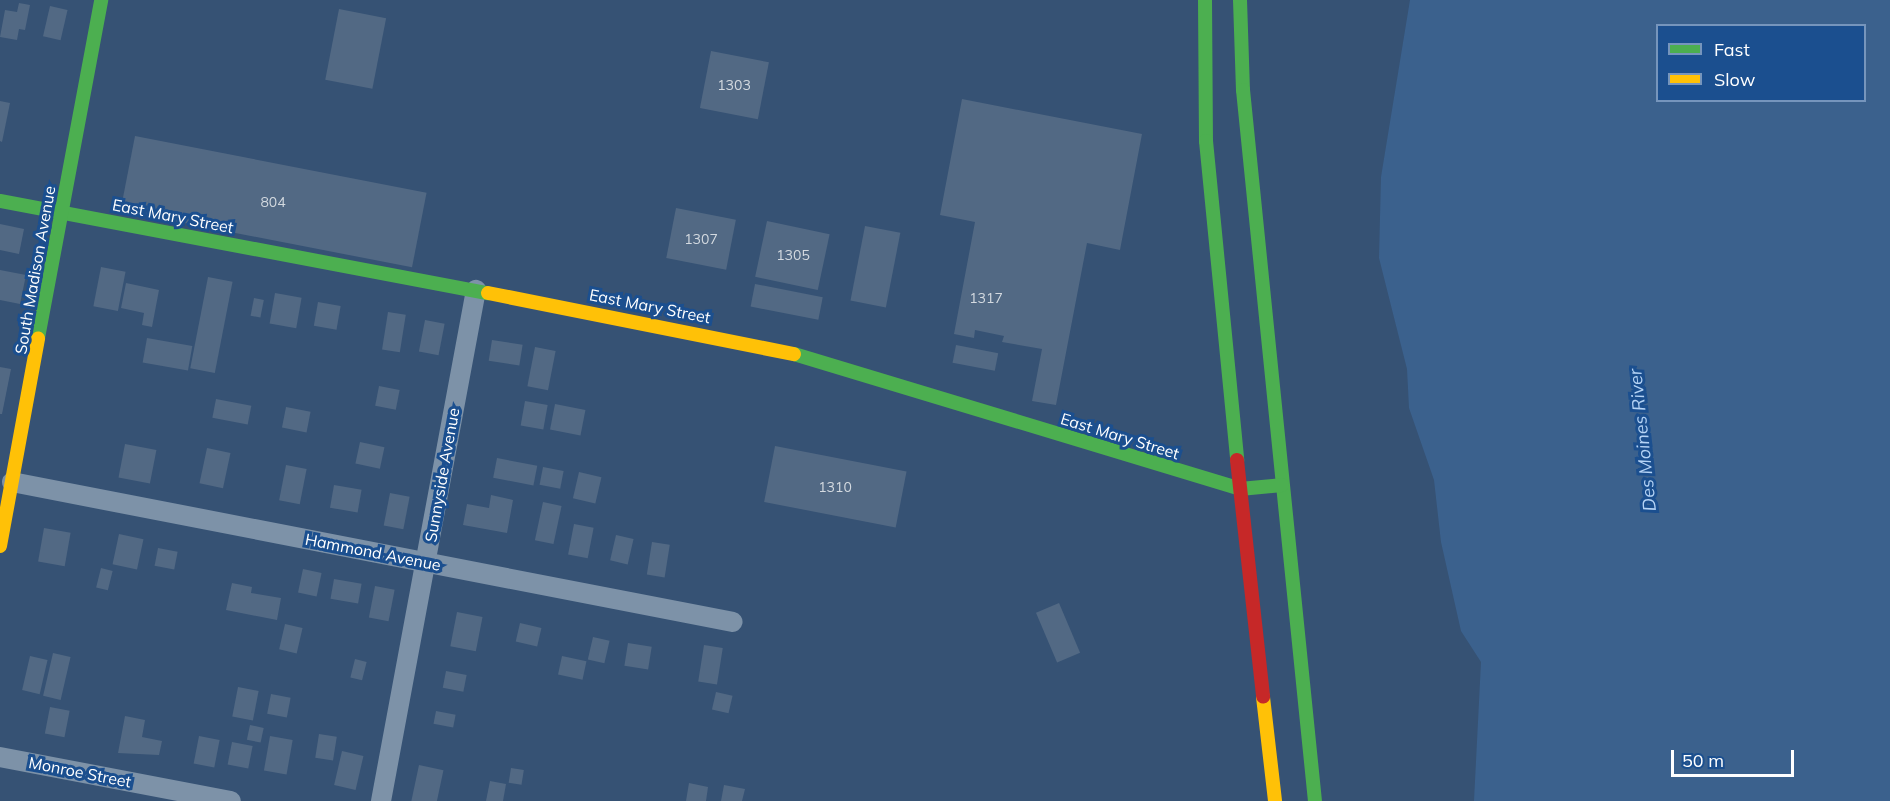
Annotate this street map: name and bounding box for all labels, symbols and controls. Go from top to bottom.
legend [1656,24,1866,102]
text: Fast [1714,38,1750,61]
text: Slow [1714,68,1755,91]
house number: 1303 [717,77,751,93]
street label: South Madison Avenue [11,184,59,356]
house number: 804 [260,194,286,210]
street label: East Mary Street [111,195,235,237]
house number: 1307 [684,231,718,247]
house number: 1305 [776,247,810,263]
street label: East Mary Street [588,285,712,327]
house number: 1317 [969,290,1003,306]
water label: Des Moines River [1625,368,1661,512]
street label: Sunnyside Avenue [421,406,463,544]
street label: East Mary Street [1058,409,1182,463]
house number: 1310 [818,479,852,495]
street label: Hammond Avenue [303,529,443,575]
scale bar [1674,738,1797,776]
text: 50 m [1682,749,1724,772]
street label: Monroe Street [27,753,133,791]

